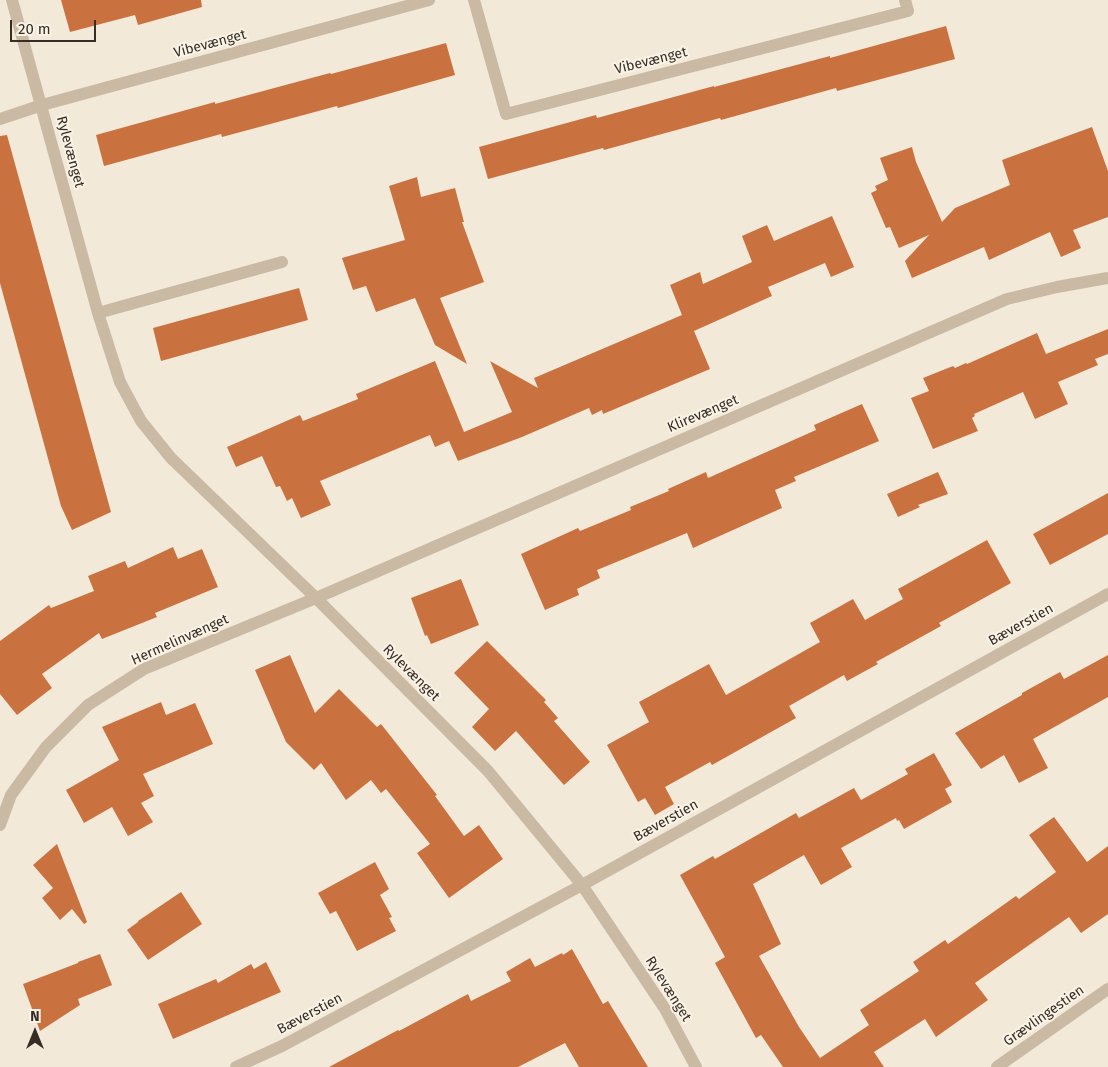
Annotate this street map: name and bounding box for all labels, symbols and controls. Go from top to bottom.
scale bar [12,10,99,42]
text: 20 m [18,20,51,38]
street label: Vibevænget [172,26,248,62]
street label: Vibevænget [613,44,689,78]
street label: Rylevænget [52,114,88,190]
street label: Klirevænget [665,392,741,436]
street label: Bæverstien [986,600,1056,650]
street label: Hermelinvænget [129,611,231,669]
street label: Rylevænget [379,641,443,705]
street label: Bæverstien [631,796,701,846]
street label: Rylevænget [641,953,695,1025]
street label: Grævlingestien [1000,982,1088,1050]
street label: Bæverstien [275,990,345,1038]
north arrow [10,1007,60,1057]
text: N [30,1008,40,1025]

